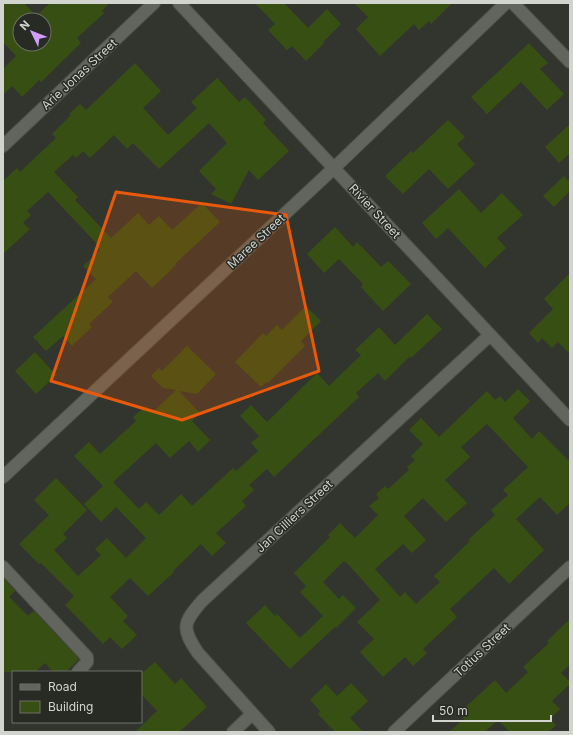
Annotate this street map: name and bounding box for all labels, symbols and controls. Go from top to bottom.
north arrow [12,12,52,52]
text: N [17,17,33,33]
street label: Arie Jonas Street [38,35,120,113]
street label: Rivier Street [346,181,404,241]
street label: Maree Street [224,211,288,271]
street label: Jan Cilliers Street [252,477,336,555]
street label: Totius Street [451,620,513,680]
legend [12,671,142,723]
text: Road [48,679,77,694]
scale bar [433,697,551,723]
text: Building [48,699,93,714]
text: 50 m [439,703,468,718]

